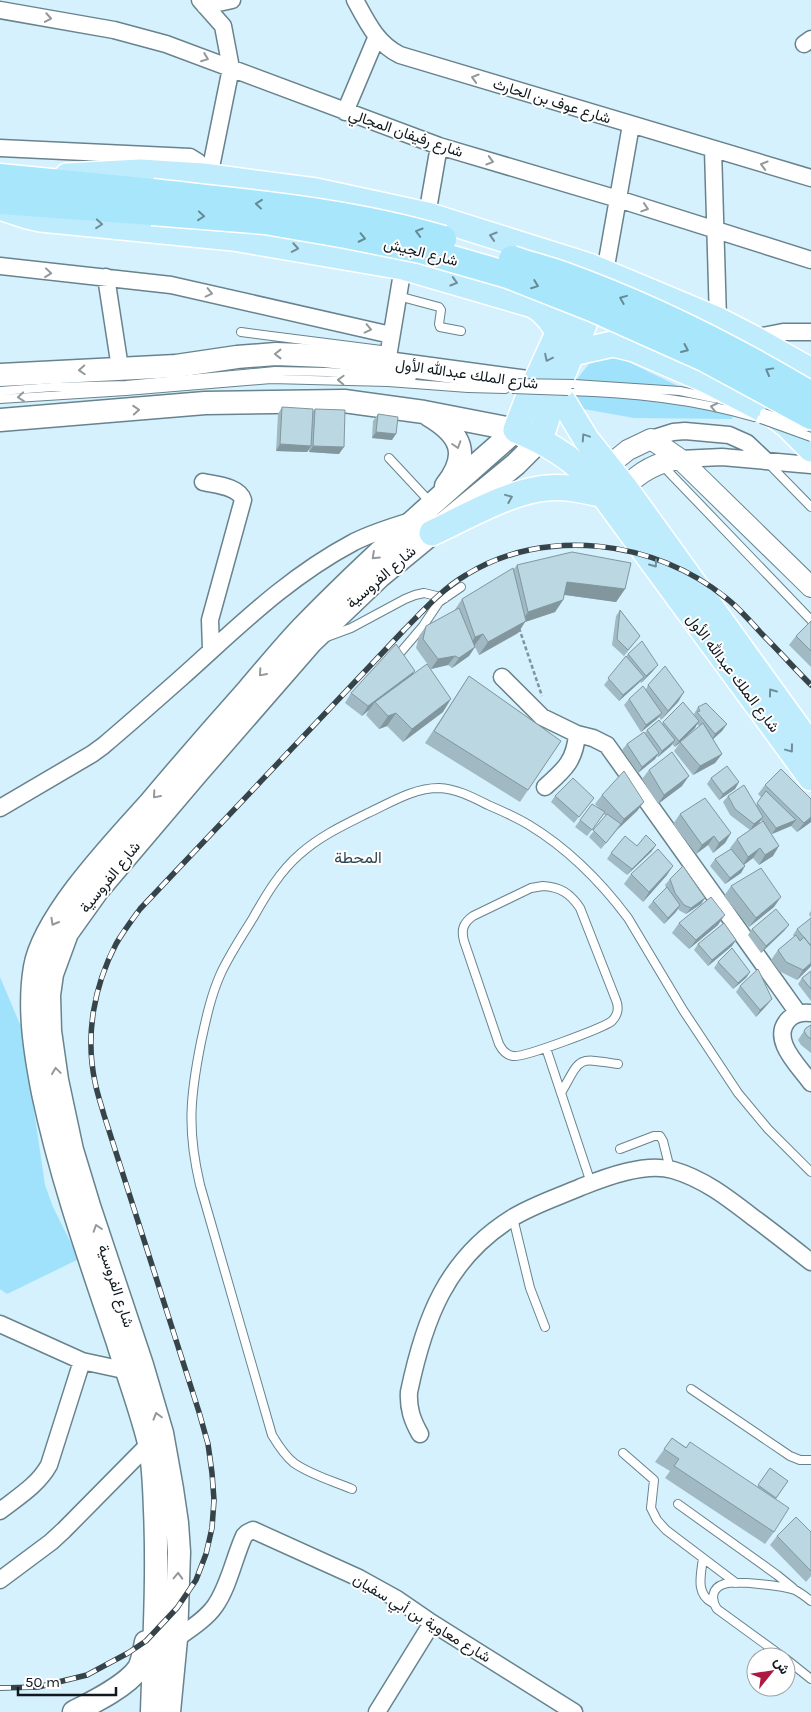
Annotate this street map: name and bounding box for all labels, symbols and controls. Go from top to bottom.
one-way arrow [44,12,52,22]
one-way arrow [200,52,209,62]
one-way arrow [471,73,479,83]
street label: شارع عوف بن الحارث [490,74,613,129]
street label: شارع رفيفان المجالي [345,105,466,165]
one-way arrow [485,155,493,165]
one-way arrow [761,160,769,170]
one-way arrow [255,199,263,210]
one-way arrow [640,202,649,212]
one-way arrow [197,210,205,221]
one-way arrow [95,219,103,230]
one-way arrow [415,227,423,237]
one-way arrow [490,231,498,241]
one-way arrow [357,232,366,243]
street label: شارع الجيش [382,234,460,272]
one-way arrow [291,243,299,253]
one-way arrow [45,267,53,278]
one-way arrow [449,276,457,286]
one-way arrow [530,279,539,289]
one-way arrow [205,287,214,298]
one-way arrow [619,295,628,306]
one-way arrow [363,323,372,334]
one-way arrow [679,343,688,353]
one-way arrow [274,349,282,359]
one-way arrow [543,353,554,362]
street label: شارع الملك عبدالله الأول [394,355,540,395]
one-way arrow [78,365,86,376]
one-way arrow [765,367,774,377]
one-way arrow [336,375,344,386]
one-way arrow [17,391,25,402]
one-way arrow [709,402,718,412]
one-way arrow [132,404,140,415]
one-way arrow [582,433,591,443]
one-way arrow [452,440,462,448]
one-way arrow [504,494,512,504]
street label: شارع الفروسية [343,542,421,614]
one-way arrow [372,550,381,559]
one-way arrow [648,558,657,568]
street label: شارع الملك عبدالله الأول [681,610,784,737]
one-way arrow [259,667,268,676]
one-way arrow [769,688,778,698]
one-way arrow [784,743,792,752]
one-way arrow [153,790,162,799]
street label: شارع الفروسية [76,838,146,917]
district label: المحطة [334,848,382,867]
one-way arrow [51,917,61,926]
one-way arrow [51,1066,62,1074]
one-way arrow [92,1224,102,1232]
street label: شارع الفروسية [92,1242,138,1331]
one-way arrow [152,1412,162,1420]
street label: شارع معاوية بن أبي سفيان [348,1570,494,1670]
one-way arrow [173,1572,183,1580]
north arrow [746,1647,796,1697]
text: ش [770,1654,793,1677]
scale bar [18,1664,115,1696]
text: 50 m [25,1673,60,1691]

